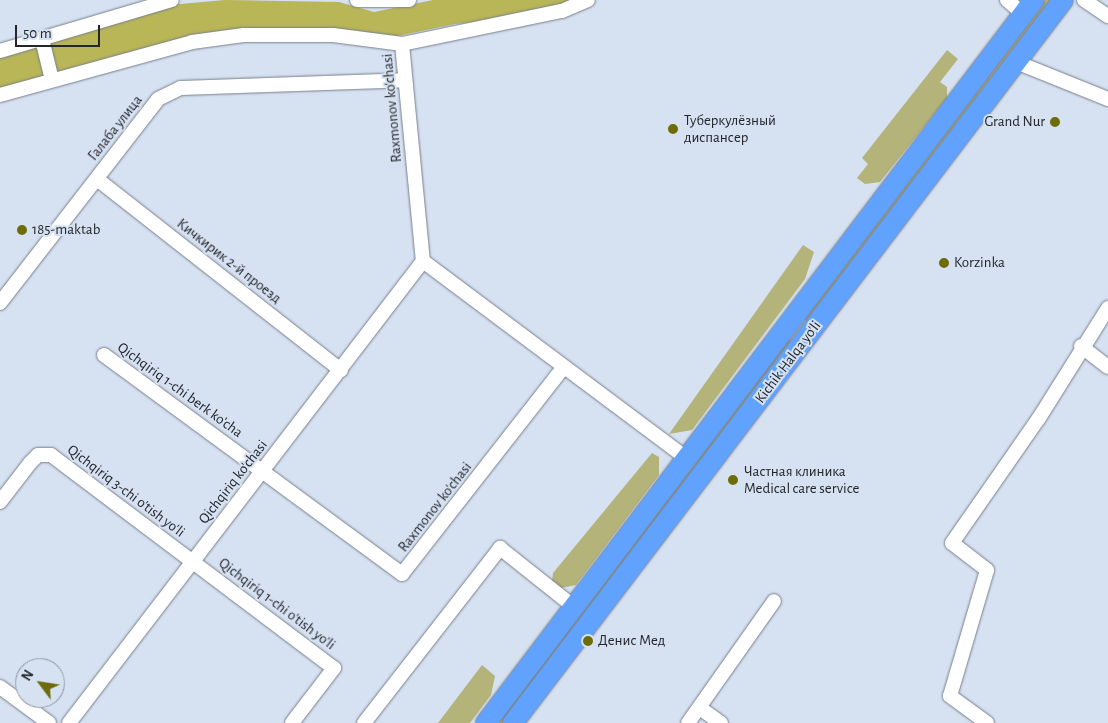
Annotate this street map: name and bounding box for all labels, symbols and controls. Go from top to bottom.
scale bar [18,15,102,47]
text: 50 m [23,26,52,41]
street label: Raxmonov ko'chasi [378,53,406,163]
street label: Галаба улица [84,92,146,164]
place label: Туберкулёзный диспансер [684,111,776,146]
place label: Grand Nur [984,113,1045,131]
marker: Grand Nur [1049,116,1061,128]
marker: Туберкулёзный диспансер [666,122,680,136]
street label: Кичкирик 2-й проезд [173,215,285,307]
place label: 185-maktab [32,221,100,239]
marker: 185-maktab [16,224,28,236]
place label: Korzinka [954,254,1005,272]
marker: Korzinka [938,257,950,269]
street label: Kichik Halqa yo'li [751,317,825,407]
street label: Qichqiriq 1-chi berk ko'cha [114,338,246,442]
street label: Qichqiriq ko'chasi [195,436,271,528]
street label: Qichqiriq 3-chi o'tish yo'li [64,441,188,541]
street label: Raxmonov ko'chasi [394,458,476,556]
place label: Частная клиника Medical care service [744,462,859,497]
marker: Частная клиника Medical care service [726,473,740,487]
street label: Qichqiriq 1-chi o'tish yo'li [215,554,339,654]
place label: Денис Мед [598,632,665,650]
marker: Денис Мед [582,635,594,647]
north arrow [15,658,65,708]
text: N [19,668,37,684]

